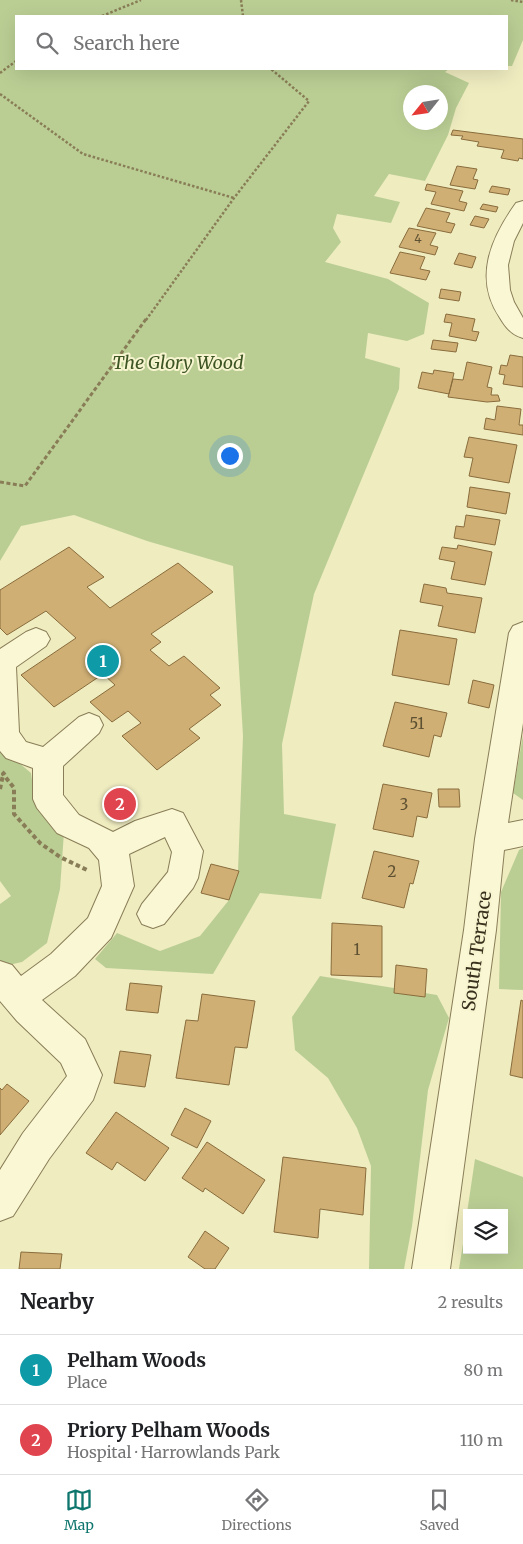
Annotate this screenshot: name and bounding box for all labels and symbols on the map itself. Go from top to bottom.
north arrow [403,85,448,130]
house number: 4 [414,231,422,246]
park label: The Glory Wood [113,351,244,374]
your location [217,443,243,469]
pin: 1 [87,642,119,680]
house number: 51 [410,714,425,733]
pin: 2 [104,785,136,823]
house number: 3 [400,795,408,814]
house number: 2 [388,862,397,881]
street label: South Terrace [457,889,496,1012]
house number: 1 [354,940,361,959]

